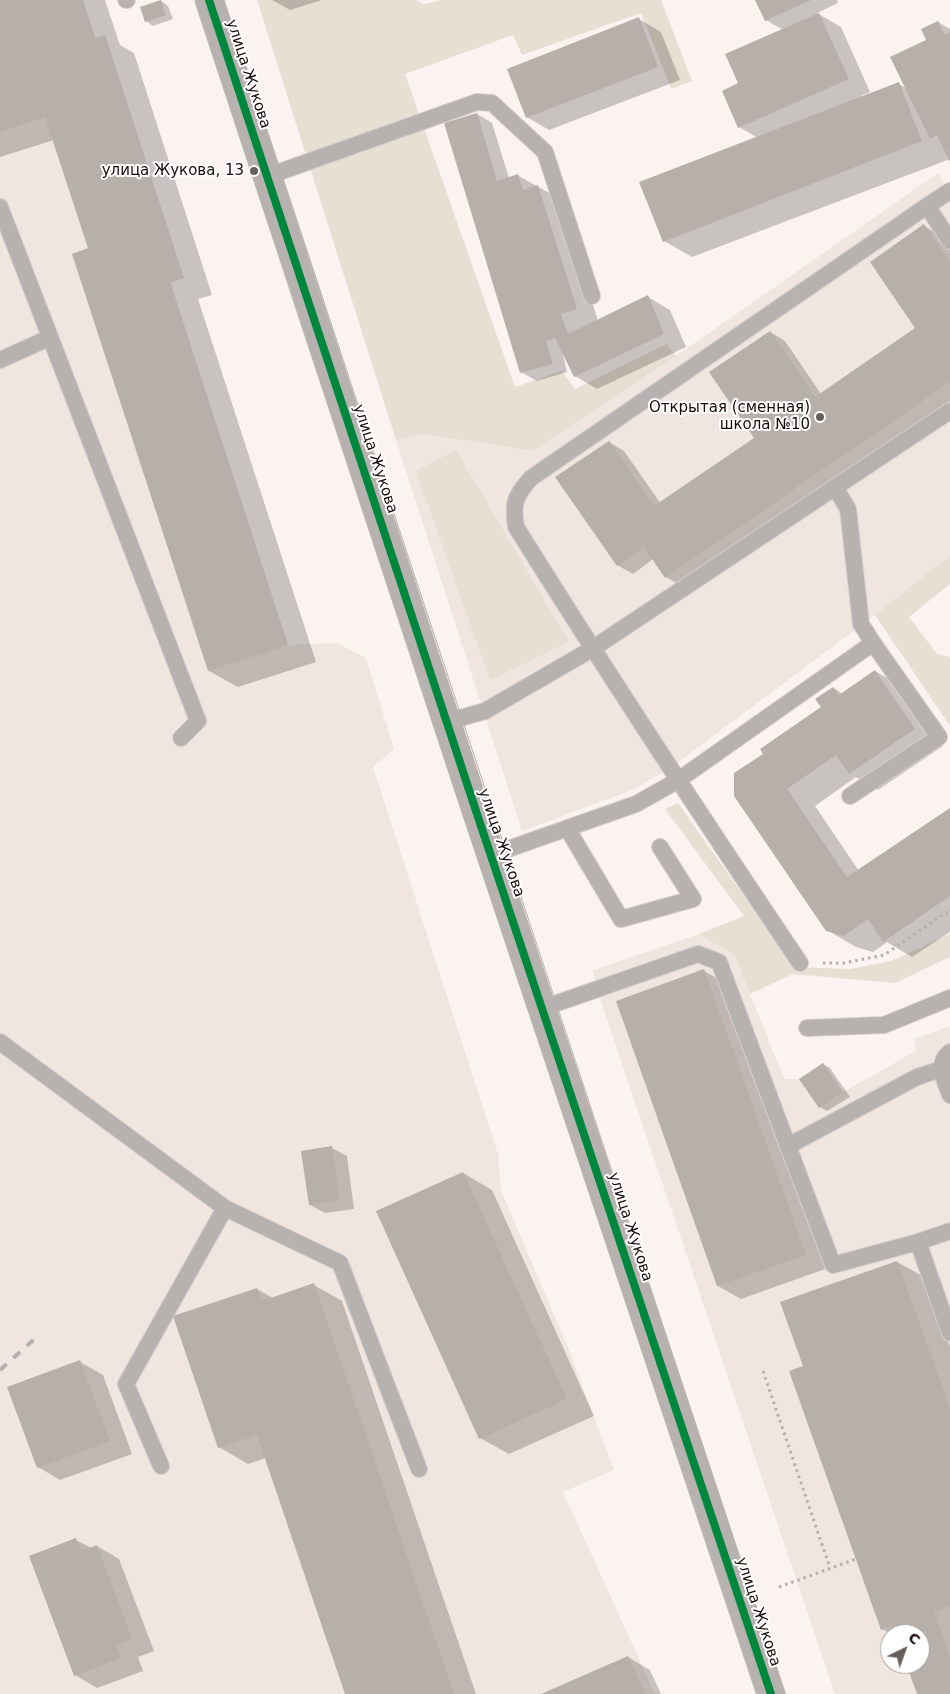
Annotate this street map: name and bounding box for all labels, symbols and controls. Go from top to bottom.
street label: улица Жукова [222,17,274,131]
place label: улица Жукова, 13 [102,162,244,180]
marker: улица Жукова, 13 [248,165,260,177]
place label: Открытая (сменная) школа №10 [649,399,810,434]
street label: улица Жукова [349,402,401,516]
marker: Открытая (сменная) школа №10 [814,411,826,423]
street label: улица Жукова [474,786,528,900]
street label: улица Жукова [604,1170,656,1284]
street label: улица Жукова [732,1555,784,1669]
north arrow [880,1624,930,1674]
text: С [905,1629,924,1648]

